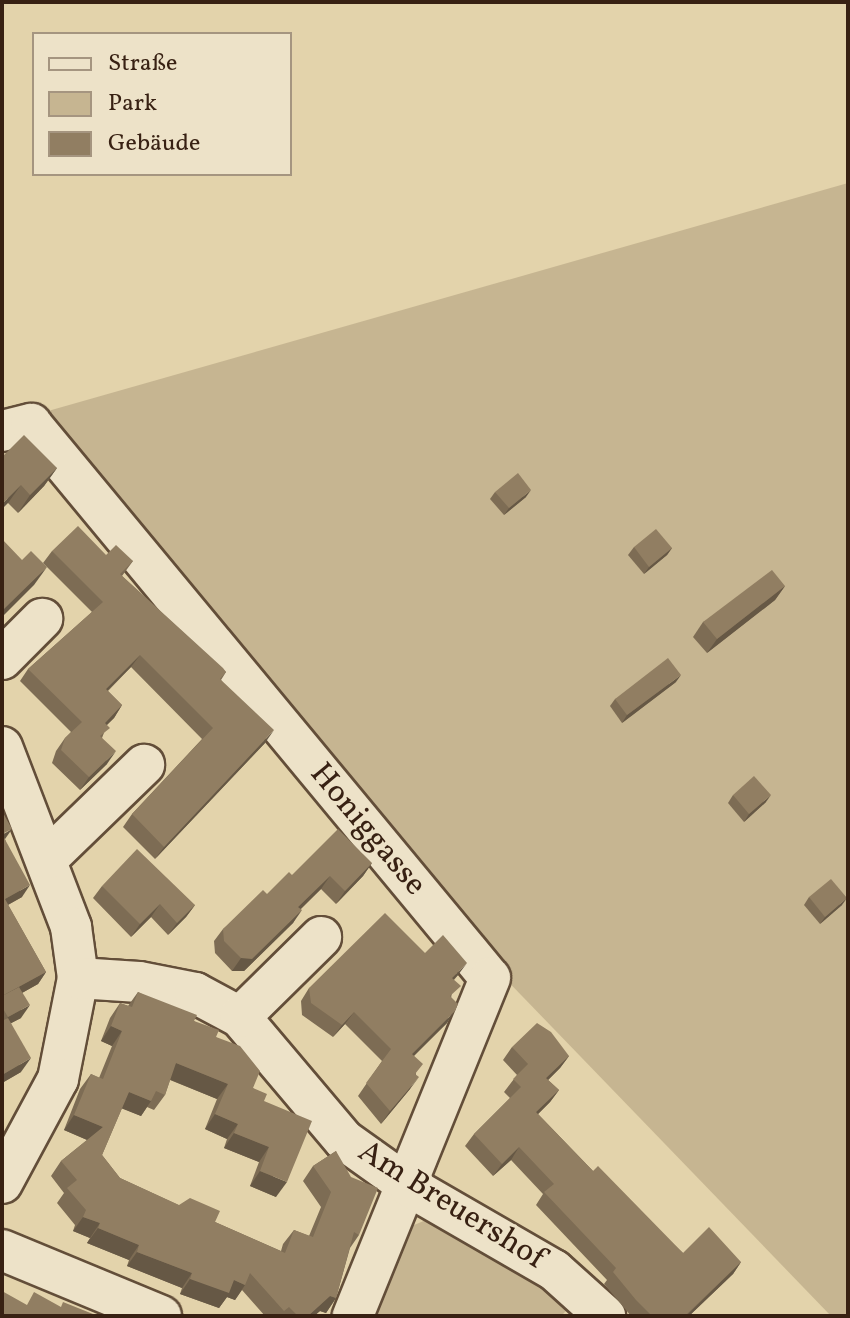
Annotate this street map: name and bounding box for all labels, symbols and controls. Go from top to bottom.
legend [32,32,292,176]
text: Straße [108,47,177,81]
text: Park [108,87,157,121]
text: Gebäude [108,127,200,161]
street label: Honiggasse [301,756,433,904]
street label: Am Breuershof [350,1133,552,1279]

